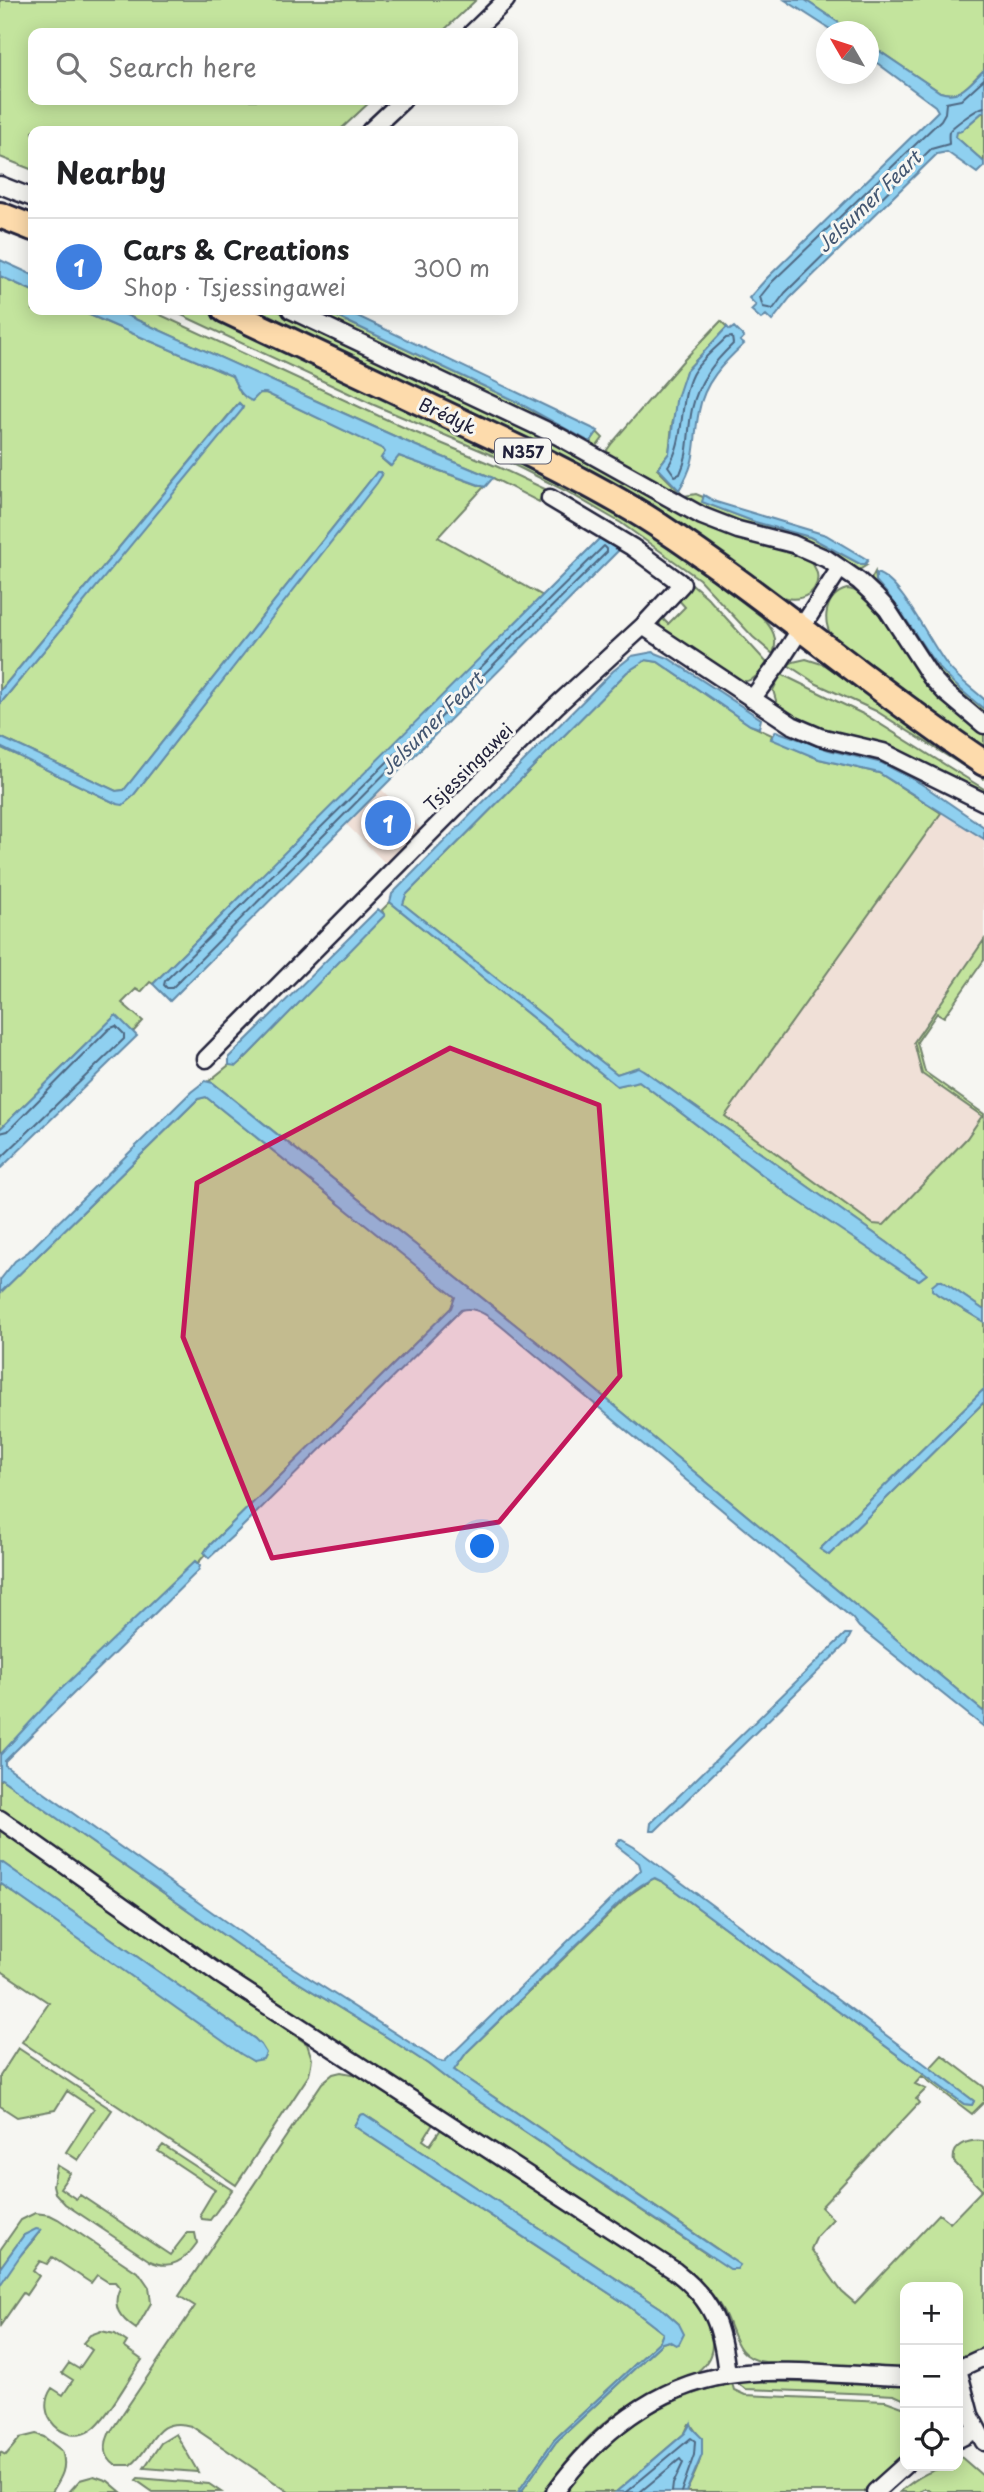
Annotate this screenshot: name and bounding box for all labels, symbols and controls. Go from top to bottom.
north arrow [816,21,879,84]
search box [28,28,518,105]
text: Search here [108,47,257,86]
icon: search [52,48,90,86]
water label: Jelsumer Feart [810,142,928,258]
text: Nearby [56,149,166,194]
text: Cars & Creations [123,230,349,269]
text: 1 [74,250,85,285]
text: 300 m [413,250,490,285]
text: Shop · Tsjessingawei [123,269,346,304]
street label: Brédyk [415,390,481,440]
road number: N357 [495,438,551,464]
water label: Jelsumer Feart [373,664,490,781]
street label: Tsjessingawei [417,716,519,818]
pin: 1 [365,797,411,849]
your location [465,1529,499,1563]
map controls [900,2282,963,2471]
button: + [900,2282,963,2345]
button: − [900,2345,963,2408]
button: locate [900,2408,963,2471]

